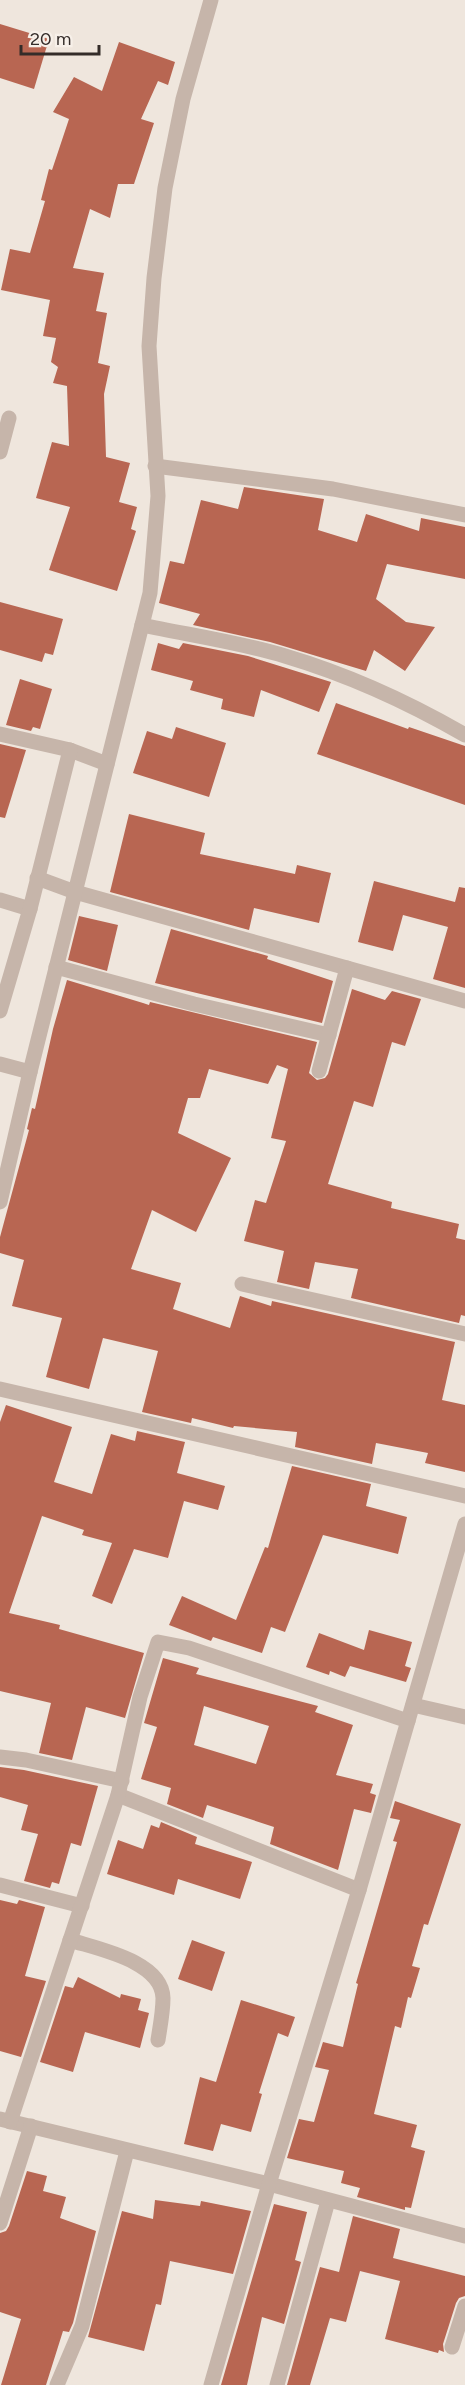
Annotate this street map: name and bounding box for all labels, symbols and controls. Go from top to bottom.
scale bar [21,18,99,56]
text: 20 m [30,28,71,50]

